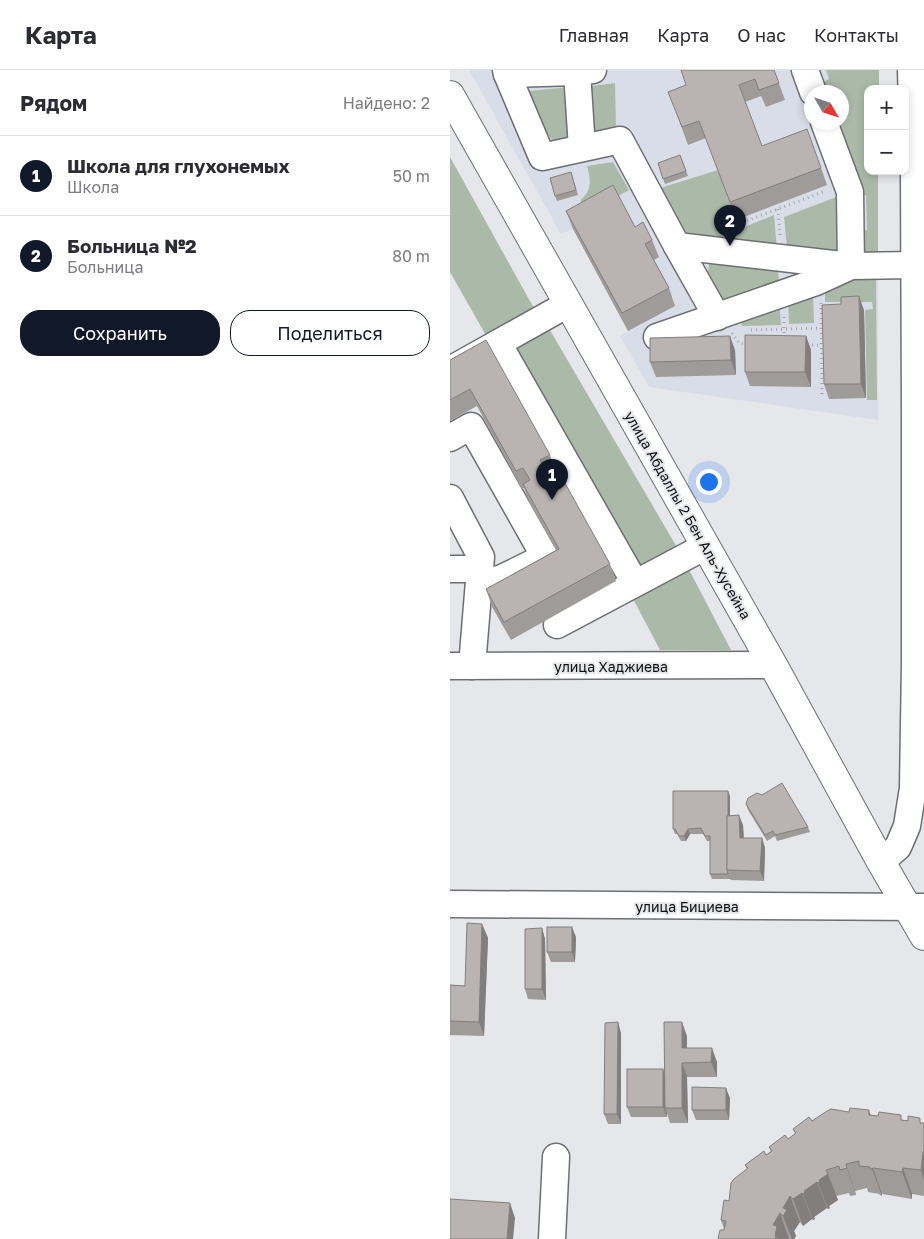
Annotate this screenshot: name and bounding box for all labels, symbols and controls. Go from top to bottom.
text: Карта [25,20,97,49]
text: Главная [559,24,629,46]
text: Карта [657,24,709,46]
text: О нас [737,24,786,46]
text: Контакты [814,24,899,46]
north arrow [804,85,849,130]
map controls [864,85,909,175]
button: + [864,85,909,130]
text: Рядом [20,90,87,116]
text: Найдено: 2 [343,93,430,113]
button: − [864,130,909,175]
text: Школа для глухонемых [67,154,289,177]
text: 1 [32,166,40,186]
text: 50 m [393,166,430,186]
text: Школа [67,177,119,197]
pin: 2 [714,205,746,246]
text: Больница №2 [67,234,197,257]
text: 2 [31,246,41,266]
text: 80 m [392,246,430,266]
text: Больница [67,257,143,277]
button: Сохранить [20,310,220,356]
button: Поделиться [230,310,430,356]
street label: улица Абдаллы 2 Бен Аль-Хусейна [621,408,755,622]
pin: 1 [536,459,568,500]
your location [696,469,722,495]
street label: улица Хаджиева [554,658,668,675]
street label: улица Бициева [635,898,739,915]

